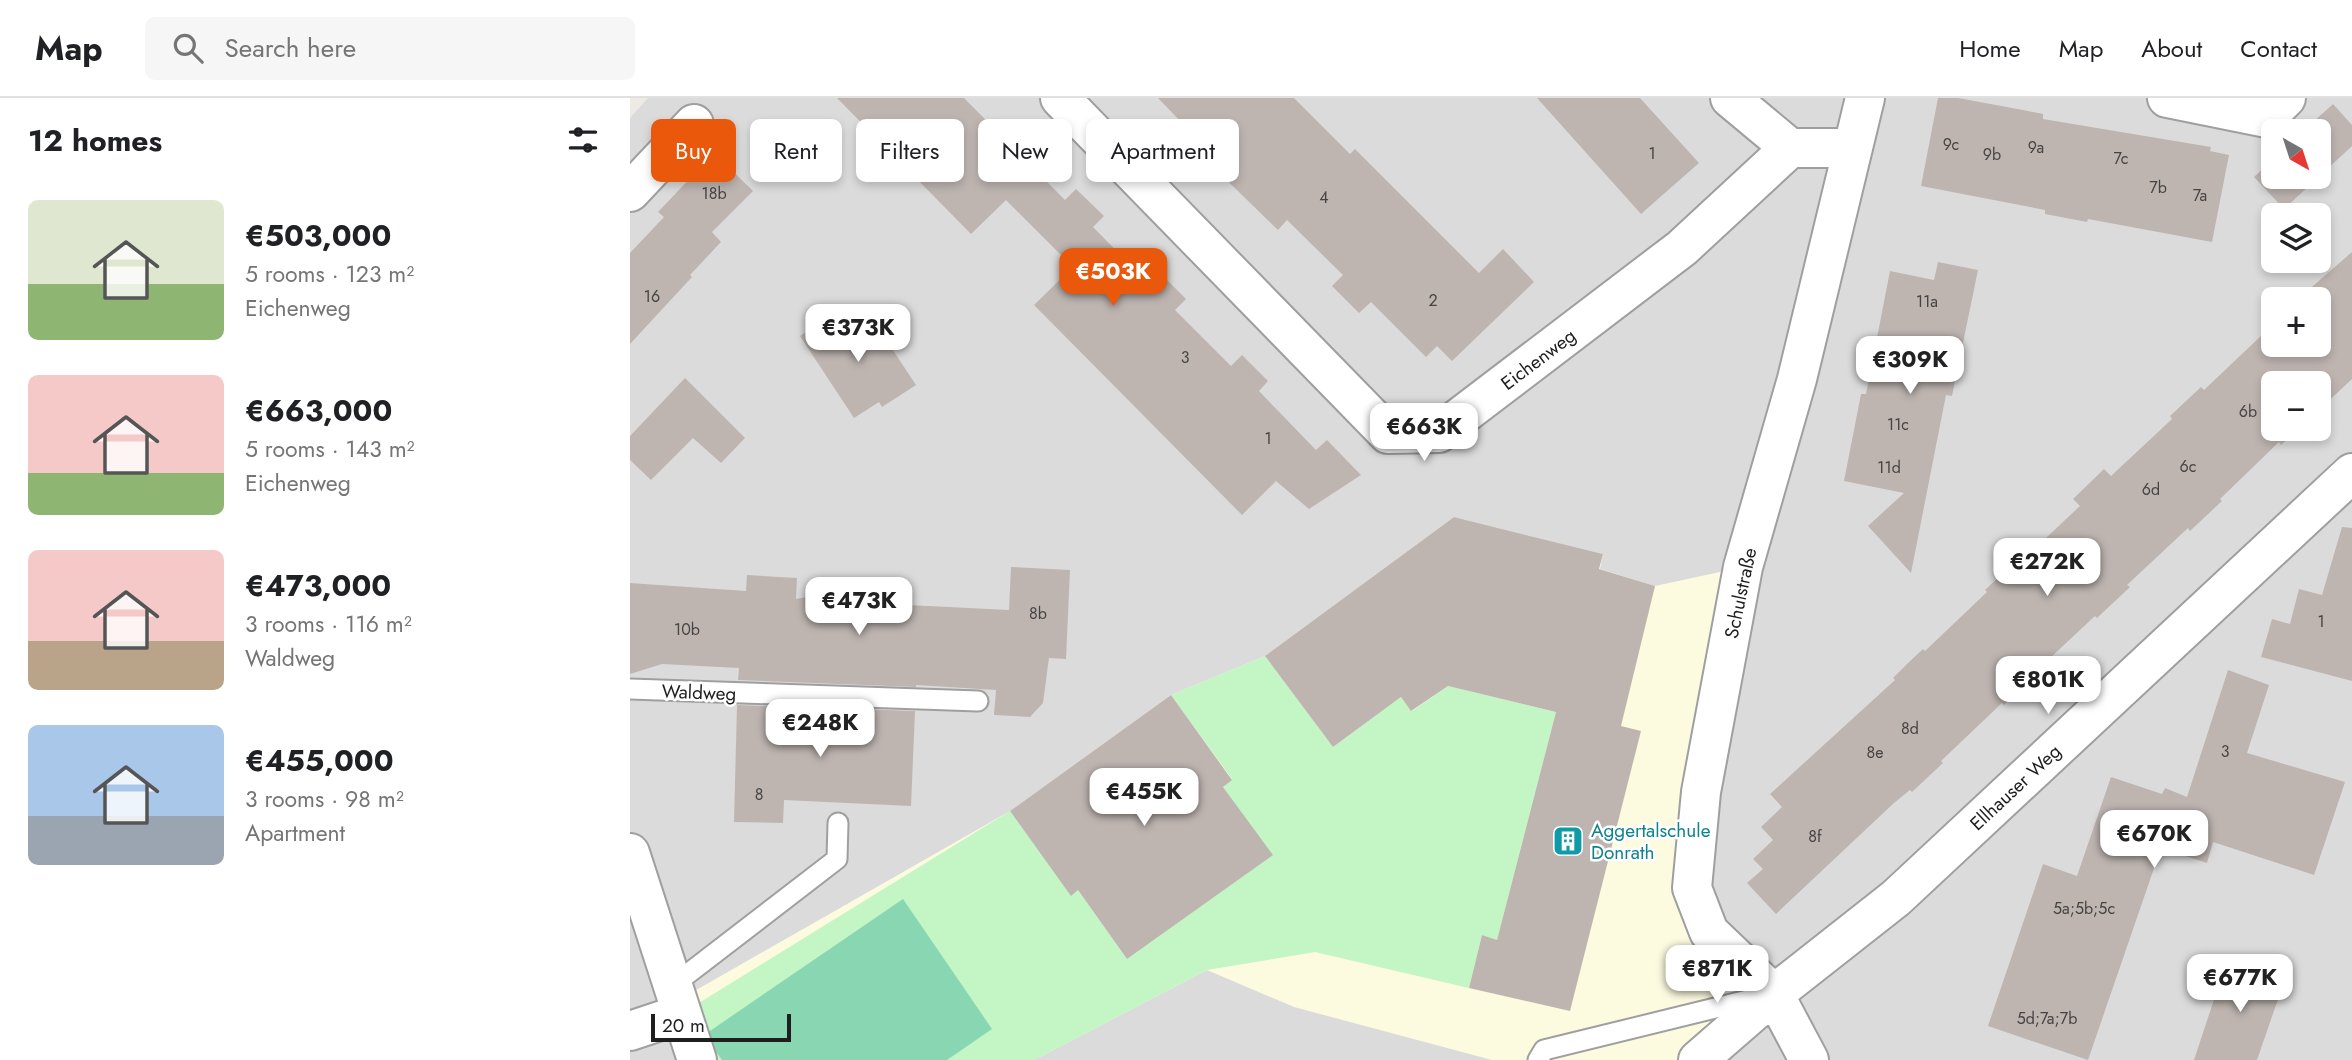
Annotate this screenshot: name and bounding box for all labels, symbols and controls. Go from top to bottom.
search box [145,17,635,80]
text: Map [35,25,103,72]
icon: search [169,29,207,67]
text: Search here [225,29,356,67]
text: Home [1959,31,2021,66]
text: Map [2059,31,2103,66]
text: About [2141,31,2202,66]
text: Contact [2240,31,2317,66]
text: 12 homes [28,119,162,162]
chip: Buy [651,119,736,182]
chip: Rent [750,119,842,182]
chip: Filters [856,119,964,182]
chip: New [978,119,1072,182]
chip: Apartment [1086,119,1239,182]
north arrow [2261,119,2331,189]
map controls [2261,119,2331,441]
icon: filters [564,121,602,159]
house number: 9c [1943,133,1959,156]
house number: 9a [2028,136,2044,159]
house number: 1 [1648,142,1656,165]
house number: 9b [1983,143,2001,166]
house number: 7c [2114,147,2128,170]
house number: 7b [2149,176,2167,199]
house number: 18b [701,182,727,205]
house number: 7a [2193,184,2207,207]
house number: 4 [1319,186,1329,209]
button: layers [2261,203,2331,273]
text: €503,000 [245,214,391,257]
icon: home [84,228,168,312]
pin: €503K [1064,248,1162,308]
text: €503K [1075,254,1151,288]
text: 5 rooms · 123 m² [245,257,414,291]
house number: 16 [644,285,660,308]
button: + [2261,287,2331,357]
house number: 2 [1428,289,1438,312]
house number: 11a [1916,290,1938,313]
text: Eichenweg [245,291,351,325]
pin: €373K [809,304,907,364]
text: €373K [821,310,895,344]
street label: Eichenweg [1495,322,1581,396]
pin: €309K [1861,336,1959,396]
text: €309K [1872,342,1948,376]
house number: 3 [1181,346,1190,369]
button: − [2261,371,2331,441]
text: €663,000 [245,389,392,432]
house number: 6b [2239,400,2257,423]
icon: home [84,403,168,487]
pin: €663K [1375,404,1473,463]
text: €663K [1386,409,1462,443]
house number: 11c [1887,413,1909,436]
house number: 1 [1264,427,1272,450]
text: 5 rooms · 143 m² [245,432,415,466]
house number: 6c [2180,455,2196,478]
house number: 11d [1877,456,1901,479]
text: Eichenweg [245,466,351,500]
house number: 6d [2142,478,2160,501]
pin: €272K [1998,538,2096,598]
text: €272K [2009,544,2085,578]
street label: Schulstraße [1718,545,1763,641]
text: €473,000 [245,564,391,607]
icon: home [84,578,168,662]
pin: €473K [810,578,908,637]
text: €473K [821,583,897,617]
house number: 8b [1029,602,1047,625]
text: 3 rooms · 116 m² [245,607,412,641]
house number: 1 [2317,610,2325,633]
house number: 10b [674,618,700,641]
text: Waldweg [245,641,335,675]
pin: €801K [1999,656,2097,716]
text: €801K [2012,662,2084,696]
street label: Waldweg [661,678,737,707]
pin: €248K [771,700,869,759]
text: €248K [782,705,858,739]
house number: 8d [1901,717,1919,740]
street label: Ellhauser Weg [1964,738,2067,837]
text: €455,000 [245,739,394,782]
house number: 3 [2221,740,2230,763]
house number: 8e [1867,741,1883,764]
icon: home [84,753,168,837]
pin: €455K [1095,768,1193,828]
text: €455K [1106,774,1182,808]
text: 3 rooms · 98 m² [245,782,404,816]
house number: 8 [755,783,763,806]
pin: €670K [2105,810,2203,870]
text: Apartment [245,816,345,850]
text: €670K [2116,816,2192,850]
place label: Aggertalschule Donrath [1591,817,1711,866]
building icon: Aggertalschule Donrath [1551,824,1585,858]
house number: 8f [1808,825,1822,848]
house number: 5a;5b;5c [2053,897,2115,920]
pin: €871K [1668,946,1766,1005]
text: €871K [1682,951,1752,985]
pin: €677K [2191,954,2289,1014]
text: €677K [2203,960,2277,994]
house number: 5d;7a;7b [2017,1007,2077,1030]
scale bar [651,1011,791,1043]
text: 20 m [662,1012,705,1039]

